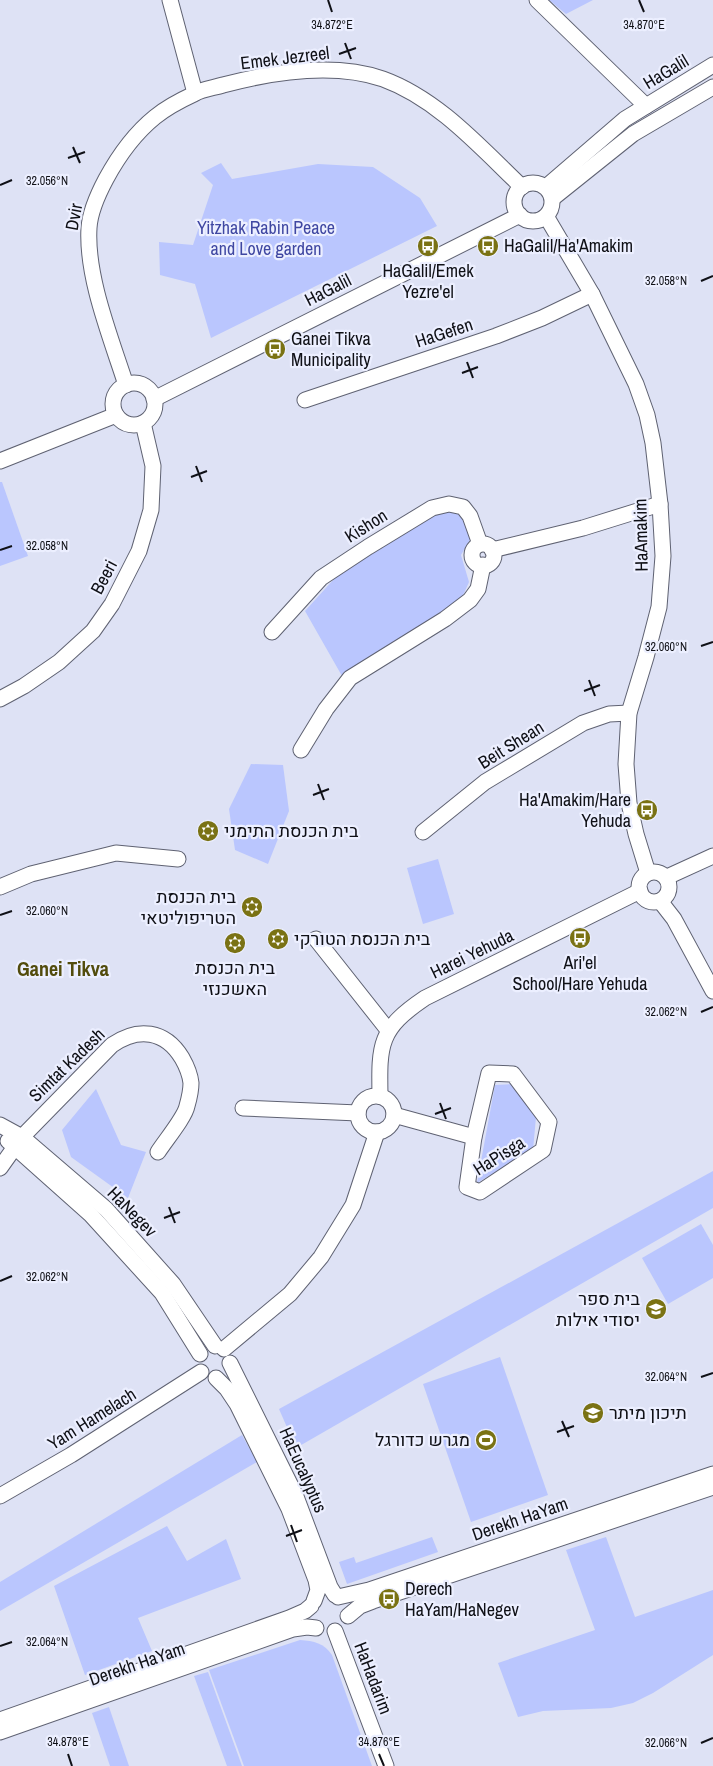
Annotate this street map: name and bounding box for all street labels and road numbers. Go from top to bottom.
street label: Emek Jezreel [239,40,331,75]
street label: HaGalil [638,48,693,95]
street label: Dvir [59,201,88,232]
street label: HaGalil [300,267,355,312]
street label: HaGefen [412,312,476,354]
street label: HaAmakim [627,498,654,572]
street label: Kishon [340,503,392,548]
street label: Beeri [84,555,123,598]
street label: Beit Shean [473,715,548,775]
street label: Harei Yehuda [426,923,518,984]
street label: Simtat Kadesh [23,1022,110,1107]
street label: HaPisga [468,1130,529,1181]
street label: HaNegev [102,1181,163,1243]
street label: Yam Hamelach [43,1382,141,1456]
street label: HaEucalyptus [274,1423,333,1516]
street label: Derekh HaYam [469,1490,571,1547]
street label: Derekh HaYam [86,1635,188,1692]
street label: HaHadarim [348,1638,399,1718]

